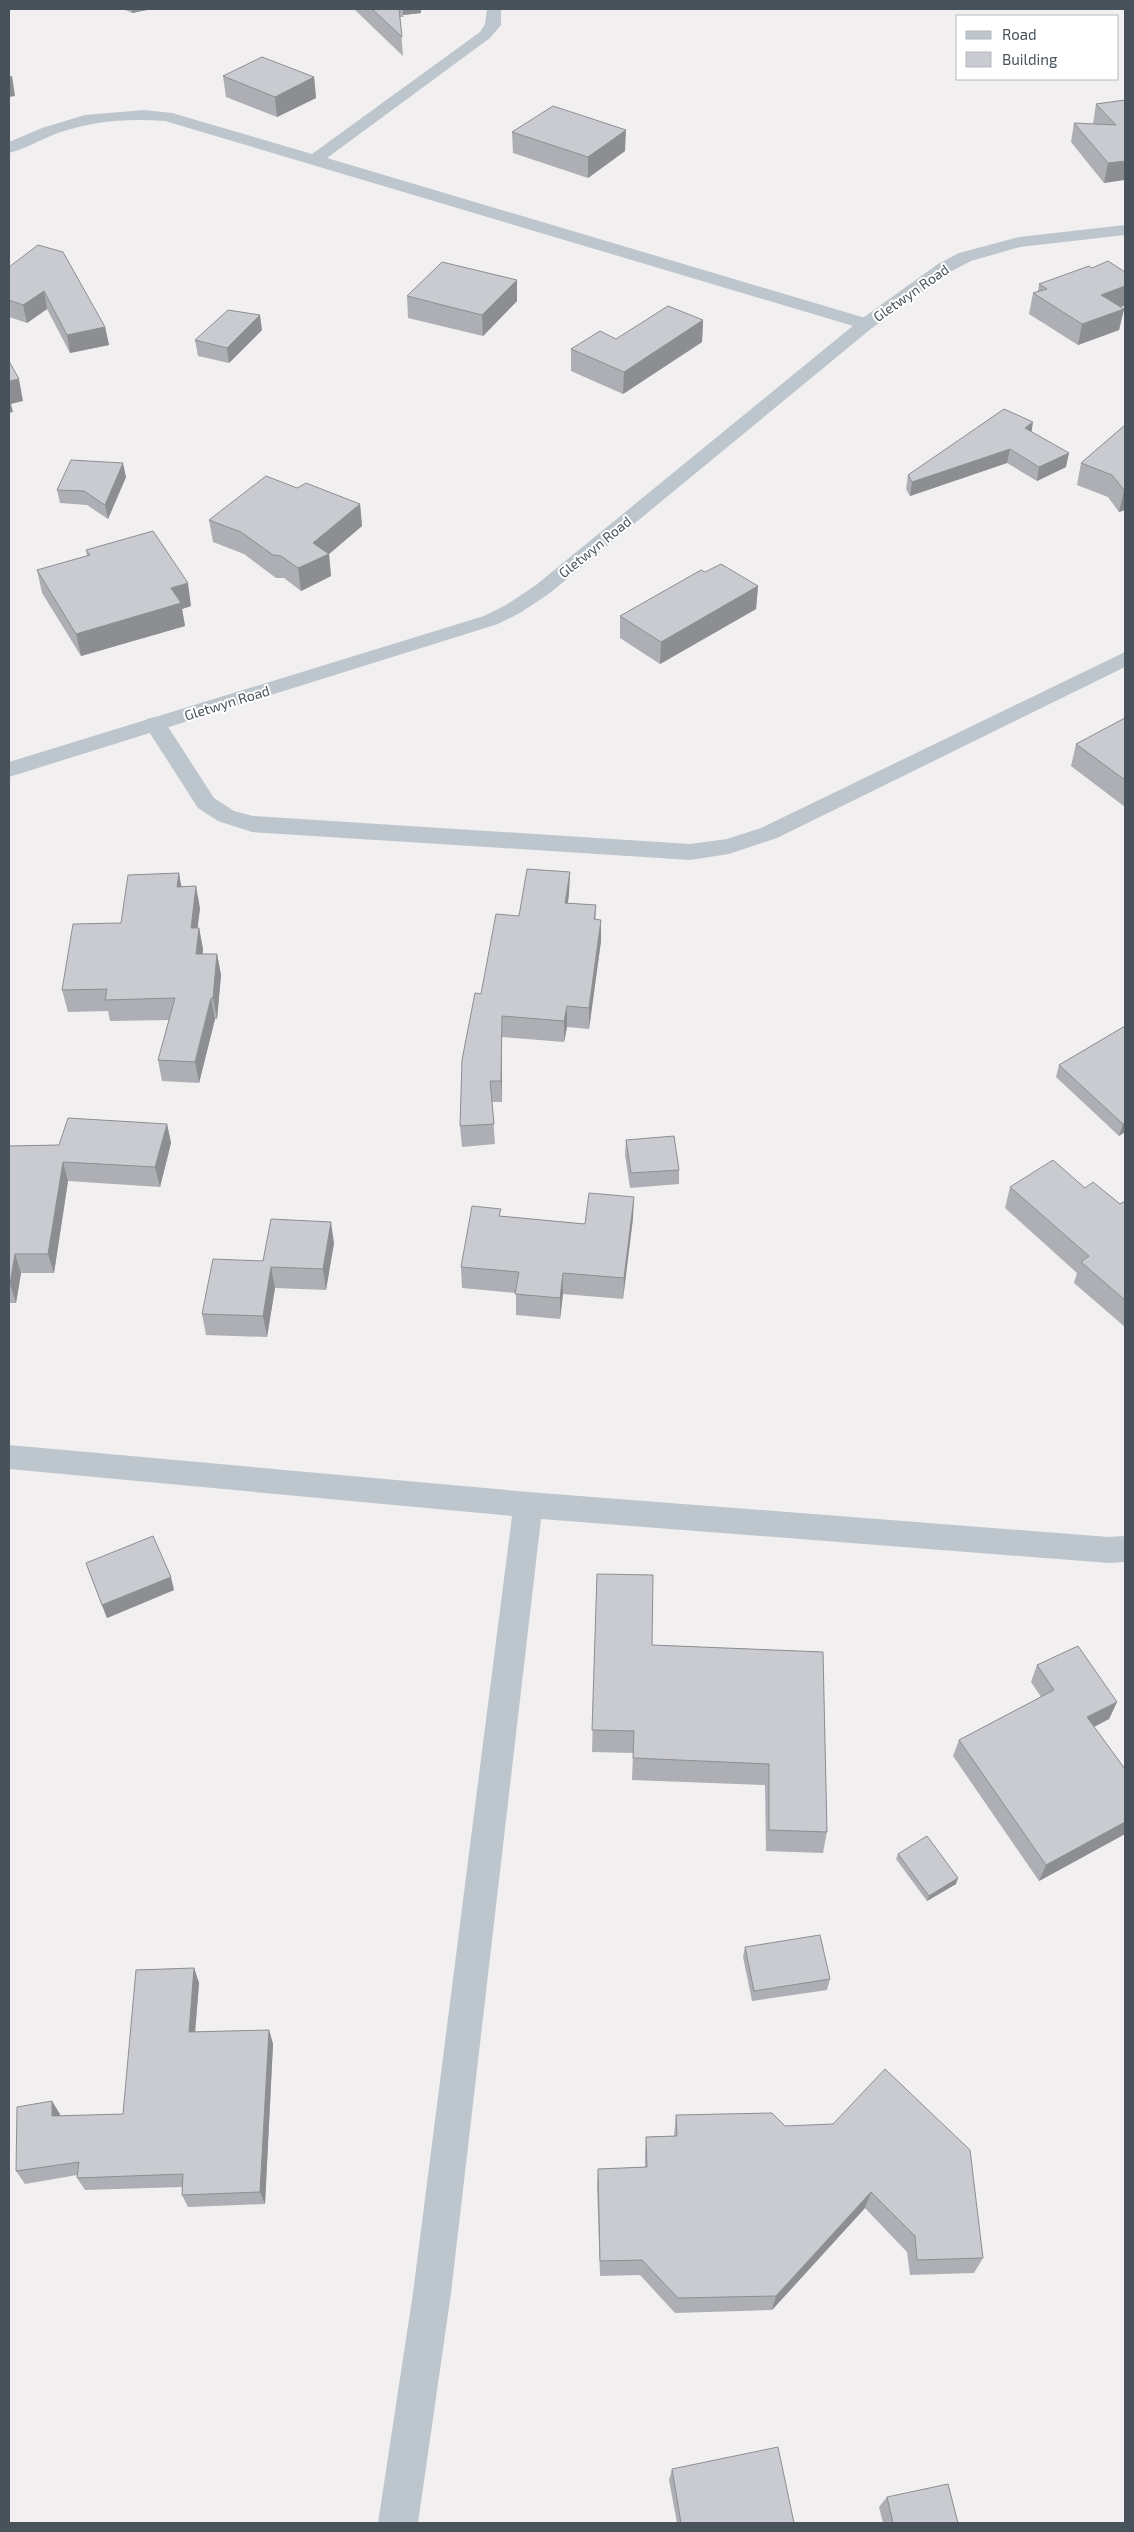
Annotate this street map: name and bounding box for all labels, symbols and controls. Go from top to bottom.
legend [956,15,1119,80]
text: Road [1002,25,1037,43]
text: Building [1002,50,1058,68]
street label: Gletwyn Road [870,260,952,325]
street label: Gletwyn Road [555,512,634,581]
street label: Gletwyn Road [182,681,272,724]

